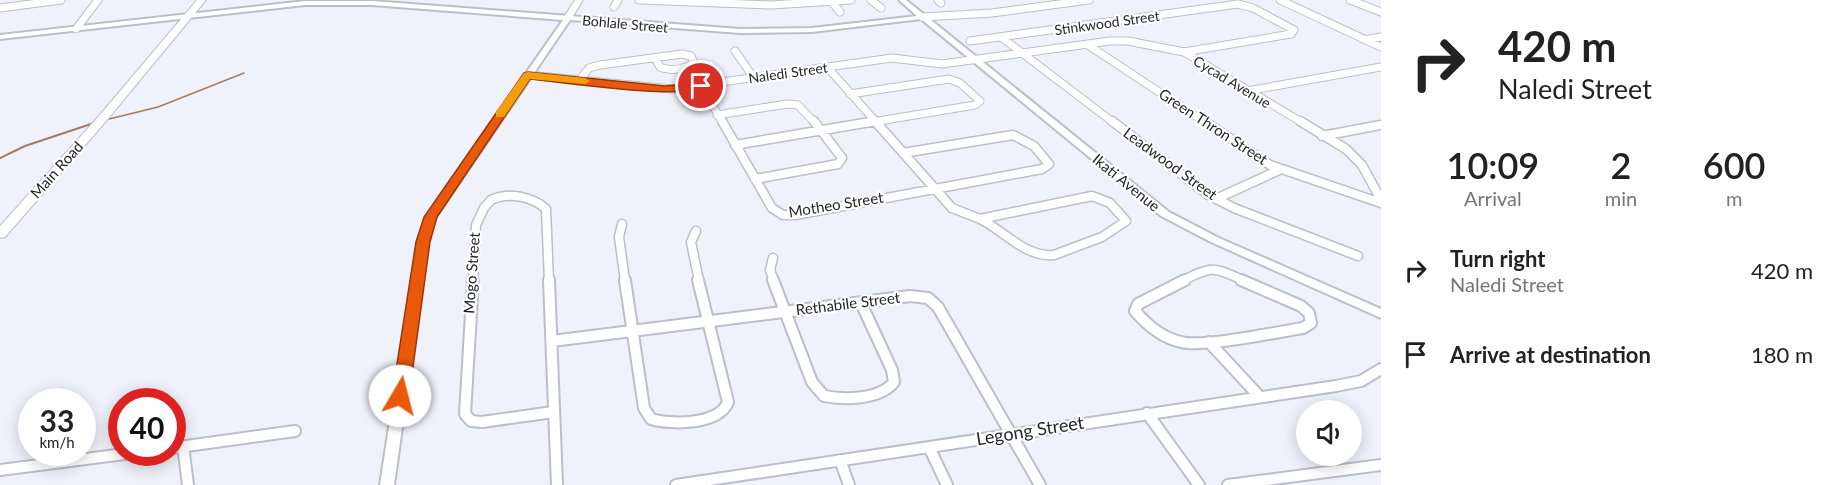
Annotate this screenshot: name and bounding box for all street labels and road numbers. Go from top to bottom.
street label: Stinkwood Street [1053,7,1161,38]
street label: Bohlale Street [581,11,669,36]
street label: Cycad Avenue [1191,52,1274,111]
street label: Naledi Street [747,59,829,86]
street label: Green Thron Street [1156,84,1272,168]
street label: Leadwood Street [1120,123,1221,204]
street label: Main Road [26,137,86,201]
street label: Ikati Avenue [1089,150,1164,215]
street label: Motheo Street [787,188,885,220]
street label: Mogo Street [459,231,483,314]
street label: Rethabile Street [795,288,902,318]
street label: Legong Street [974,411,1086,449]

